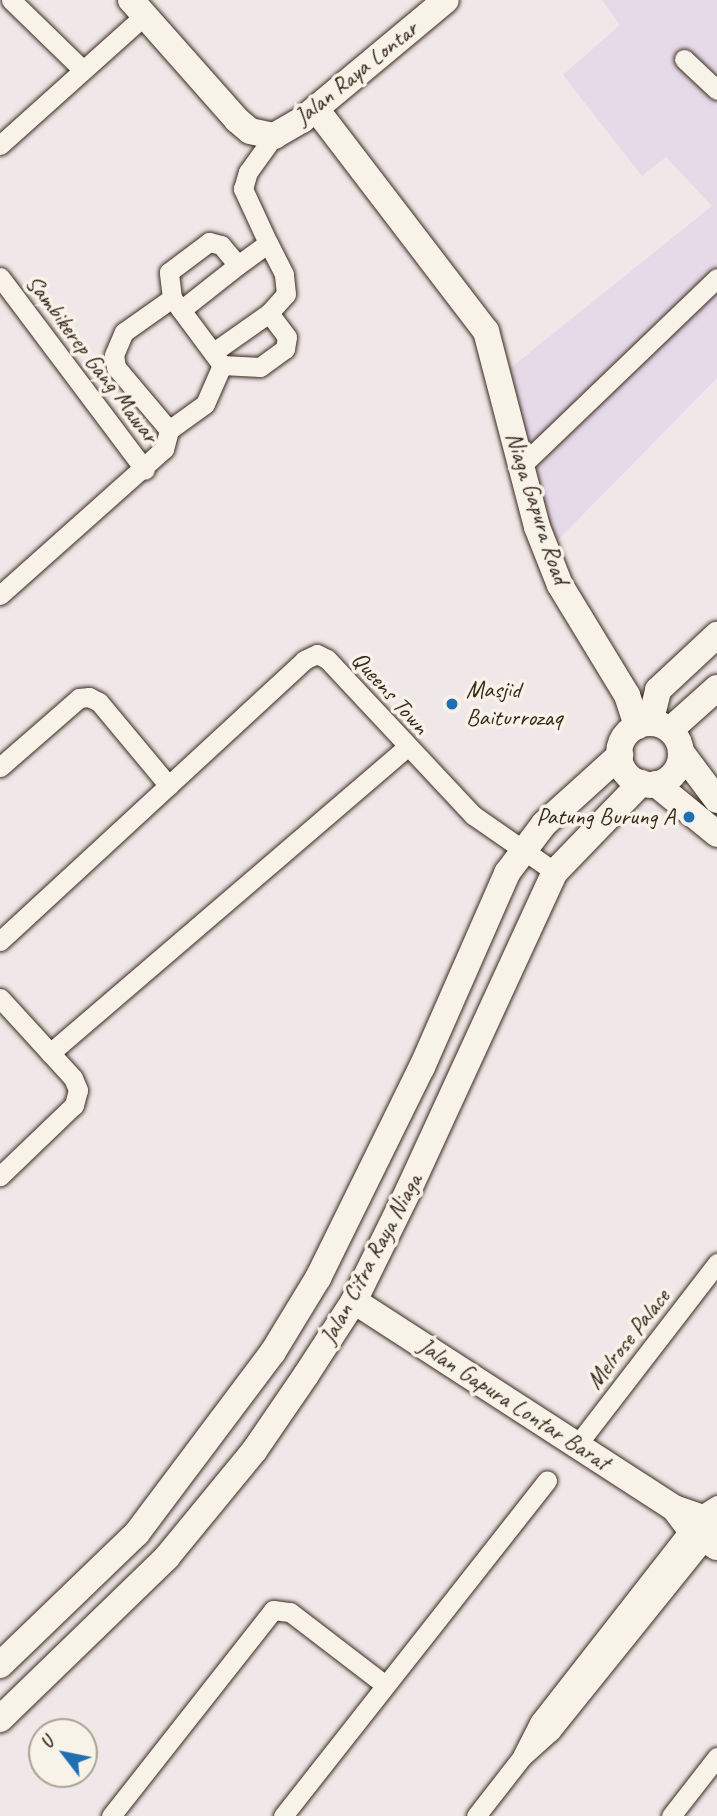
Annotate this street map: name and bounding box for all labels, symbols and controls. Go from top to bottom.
street label: Jalan Raya Lontar [289,15,423,131]
street label: Sambikerep Gang Mawar [19,269,165,449]
street label: Niaga Gapura Road [499,429,575,587]
street label: Queens Town [345,646,435,740]
place label: Masjid Baiturrozaq [466,676,562,732]
marker: Masjid Baiturrozaq [444,696,460,712]
place label: Patung Burung A [536,803,675,831]
marker: Patung Burung A [681,809,697,825]
street label: Jalan Citra Raya Niaga [314,1169,428,1349]
street label: Melrose Palace [580,1283,676,1395]
street label: Jalan Gapura Lontar Barat [413,1331,615,1477]
north arrow [28,1718,98,1788]
text: U [34,1733,59,1753]

